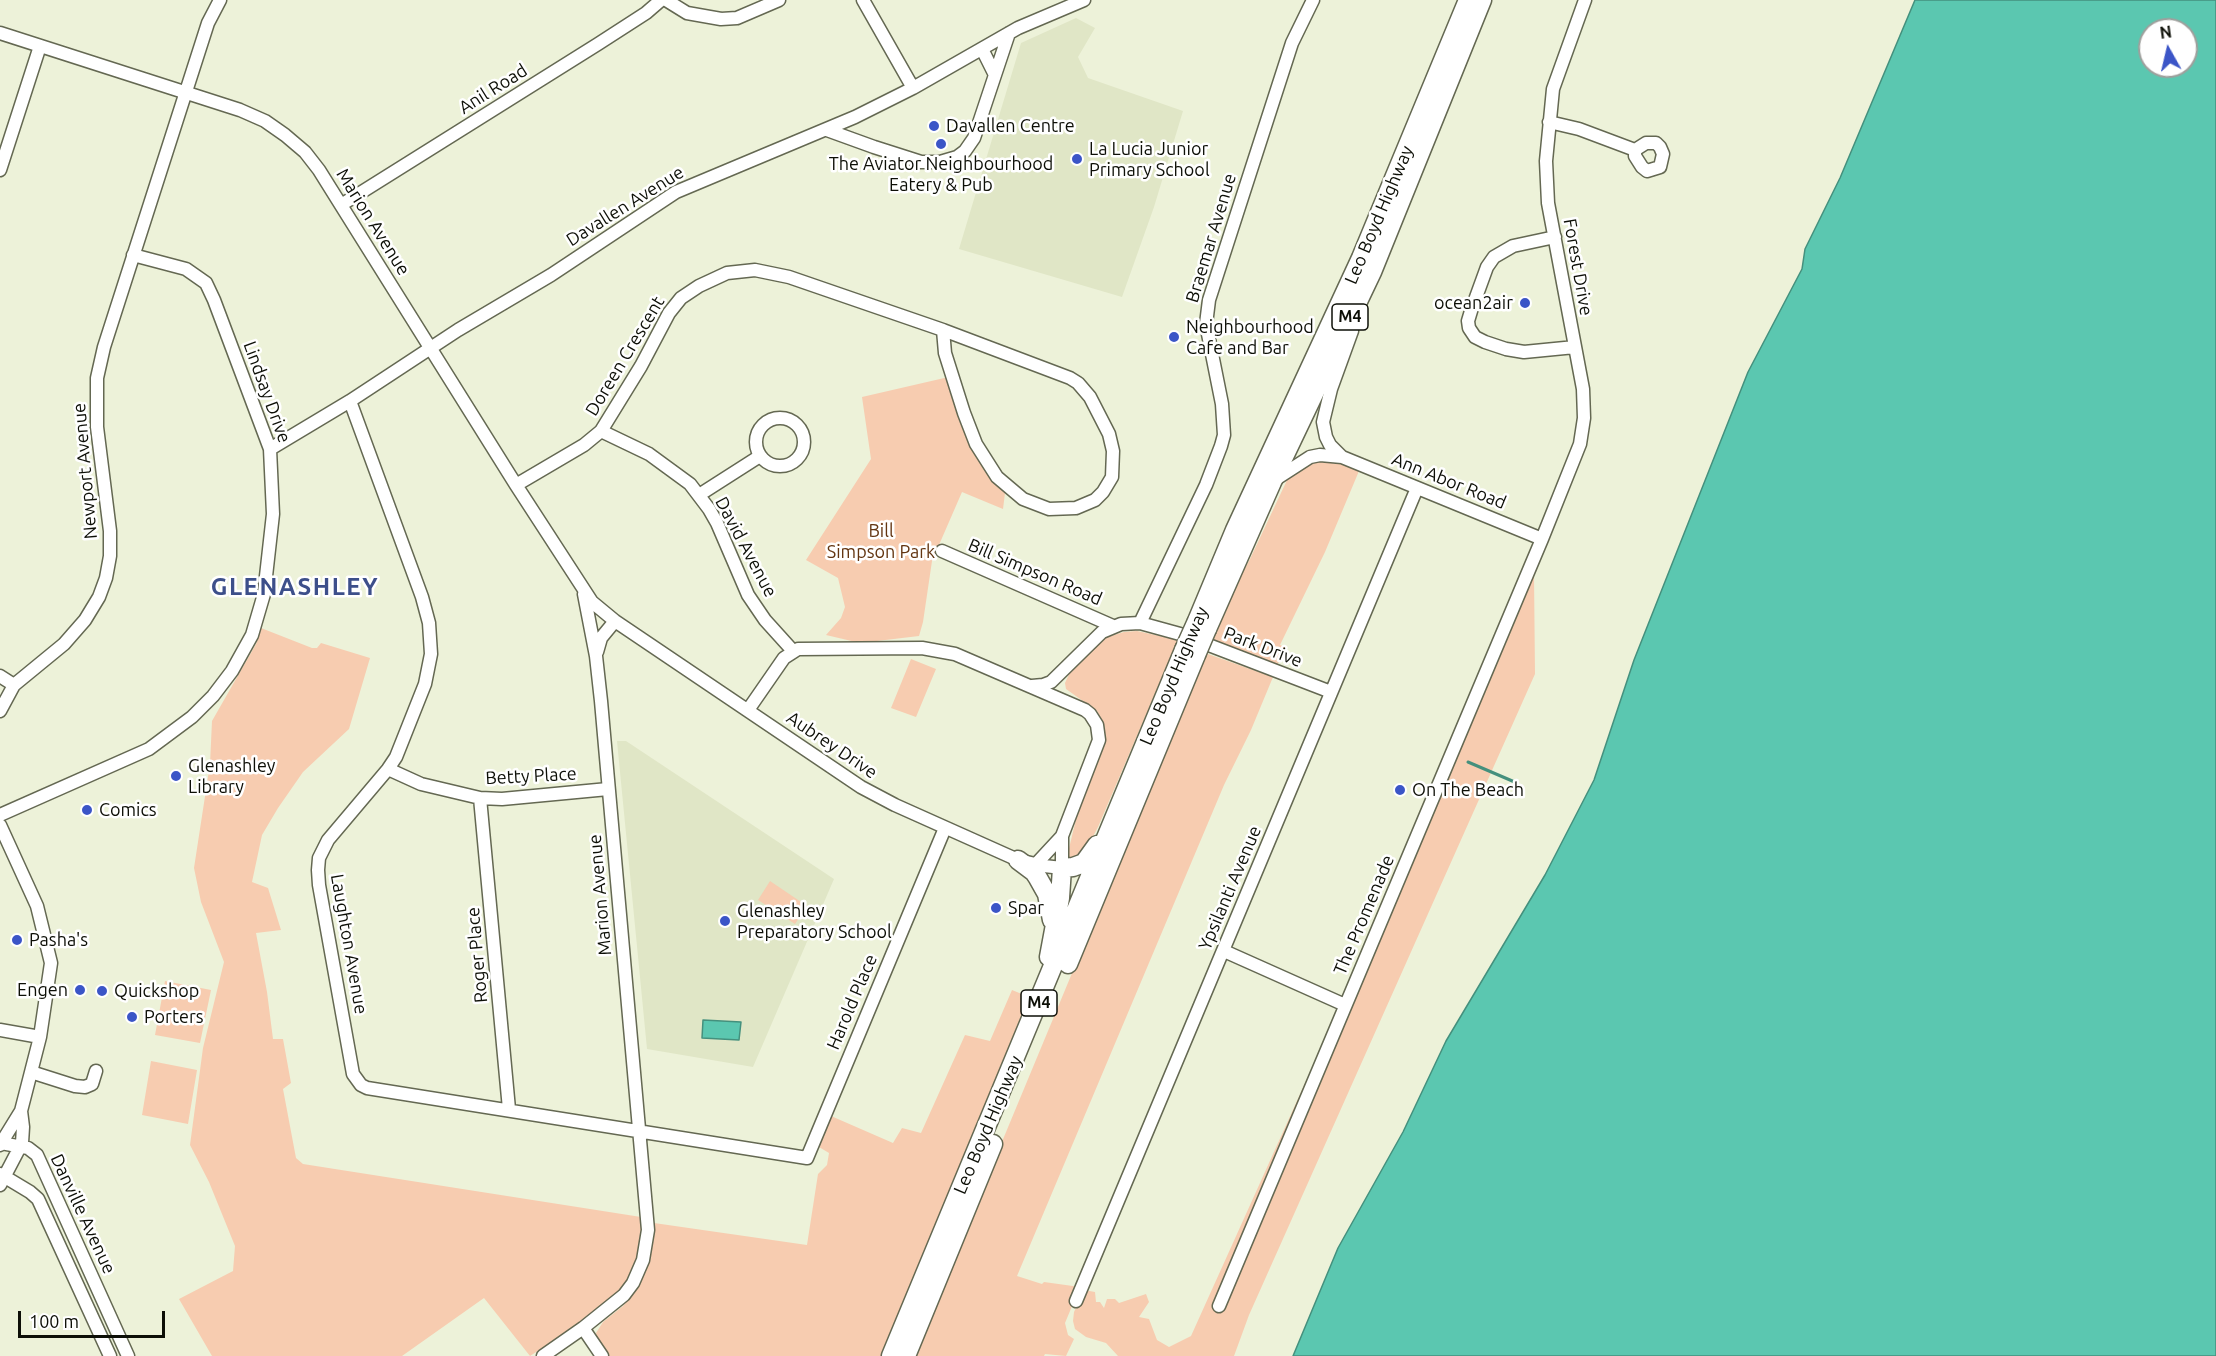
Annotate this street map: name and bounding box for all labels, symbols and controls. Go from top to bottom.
north arrow [2138,18,2198,78]
text: N [2159,22,2173,42]
street label: Anil Road [455,60,531,118]
place label: Davallen Centre [946,115,1075,137]
marker: Davallen Centre [927,119,941,133]
marker: The Aviator Neighbourhood Eatery & Pub [934,137,948,151]
place label: La Lucia Junior Primary School [1089,138,1210,180]
street label: Leo Boyd Highway [1340,142,1418,288]
marker: La Lucia Junior Primary School [1070,152,1084,166]
place label: The Aviator Neighbourhood Eatery & Pub [829,153,1053,195]
street label: Davallen Avenue [562,161,688,251]
street label: Marion Avenue [332,165,414,279]
street label: Braemar Avenue [1181,171,1241,305]
street label: Forest Drive [1559,217,1597,317]
street label: Doreen Crescent [581,292,669,420]
place label: ocean2air [1434,292,1513,314]
marker: ocean2air [1518,296,1532,310]
road number: M4 [1332,304,1368,330]
place label: Neighbourhood Cafe and Bar [1186,316,1314,358]
marker: Neighbourhood Cafe and Bar [1167,330,1181,344]
street label: Lindsay Drive [239,338,295,446]
street label: Newport Avenue [68,402,102,540]
street label: Ann Abor Road [1389,448,1509,514]
street label: David Avenue [711,493,781,601]
park label: Bill Simpson Park [827,520,935,562]
street label: Bill Simpson Road [965,534,1105,610]
district label: GLENASHLEY [211,573,379,601]
street label: Leo Boyd Highway [1135,603,1213,749]
street label: Park Drive [1221,622,1305,672]
street label: Aubrey Drive [783,707,881,783]
place label: Glenashley Library [188,755,276,798]
street label: Betty Place [485,763,577,789]
marker: Glenashley Library [169,769,183,783]
place label: On The Beach [1412,779,1524,801]
marker: On The Beach [1393,783,1407,797]
place label: Comics [99,799,157,821]
marker: Comics [80,803,94,817]
street label: Ypsilanti Avenue [1194,823,1266,953]
street label: Marion Avenue [584,833,616,957]
street label: The Promenade [1329,852,1399,978]
street label: Laughton Avenue [326,872,372,1016]
place label: Spar [1008,897,1044,919]
place label: Glenashley Preparatory School [737,900,892,942]
marker: Spar [989,901,1003,915]
street label: Roger Place [462,906,492,1004]
marker: Glenashley Preparatory School [718,914,732,928]
place label: Pasha's [29,929,88,951]
marker: Pasha's [10,933,24,947]
street label: Harold Place [822,951,882,1053]
place label: Engen [17,979,68,1001]
place label: Quickshop [114,980,199,1002]
marker: Engen [73,983,87,997]
marker: Quickshop [95,984,109,998]
road number: M4 [1021,990,1057,1016]
place label: Porters [144,1006,204,1028]
marker: Porters [125,1010,139,1024]
street label: Leo Boyd Highway [949,1052,1027,1198]
street label: Danville Avenue [46,1151,120,1277]
scale bar [21,1299,168,1337]
text: 100 m [29,1311,79,1331]

